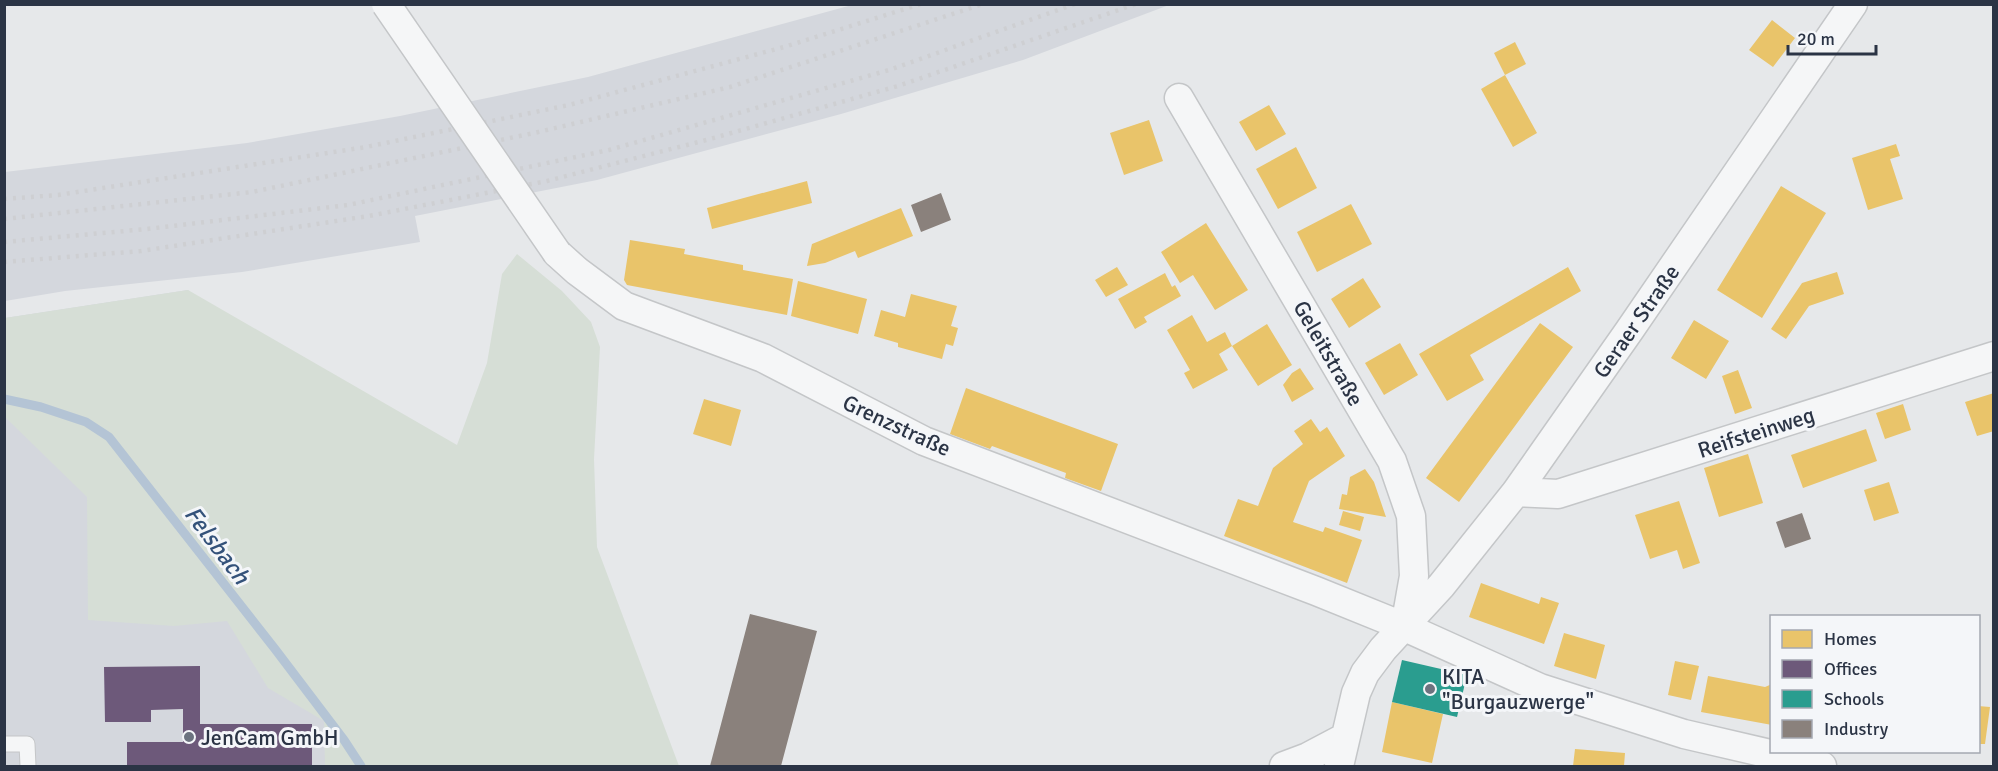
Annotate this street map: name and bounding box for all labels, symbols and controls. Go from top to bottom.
scale bar [1788,18,1876,56]
text: 20 m [1797,28,1835,50]
street label: Geraer Straße [1588,260,1685,383]
street label: Geleitstraße [1288,296,1370,411]
street label: Grenzstraße [839,389,955,462]
street label: Reifsteinweg [1694,401,1818,464]
water label: Felsbach [178,500,257,591]
legend [1770,615,1980,753]
text: Homes [1824,628,1877,650]
text: Offices [1824,658,1877,680]
place label: KITA "Burgauzwerge" [1442,663,1594,715]
marker: KITA "Burgauzwerge" [1423,682,1437,696]
text: Schools [1824,688,1884,710]
text: Industry [1824,718,1889,740]
place label: JenCam GmbH [201,724,339,751]
marker: JenCam GmbH [182,730,196,744]

